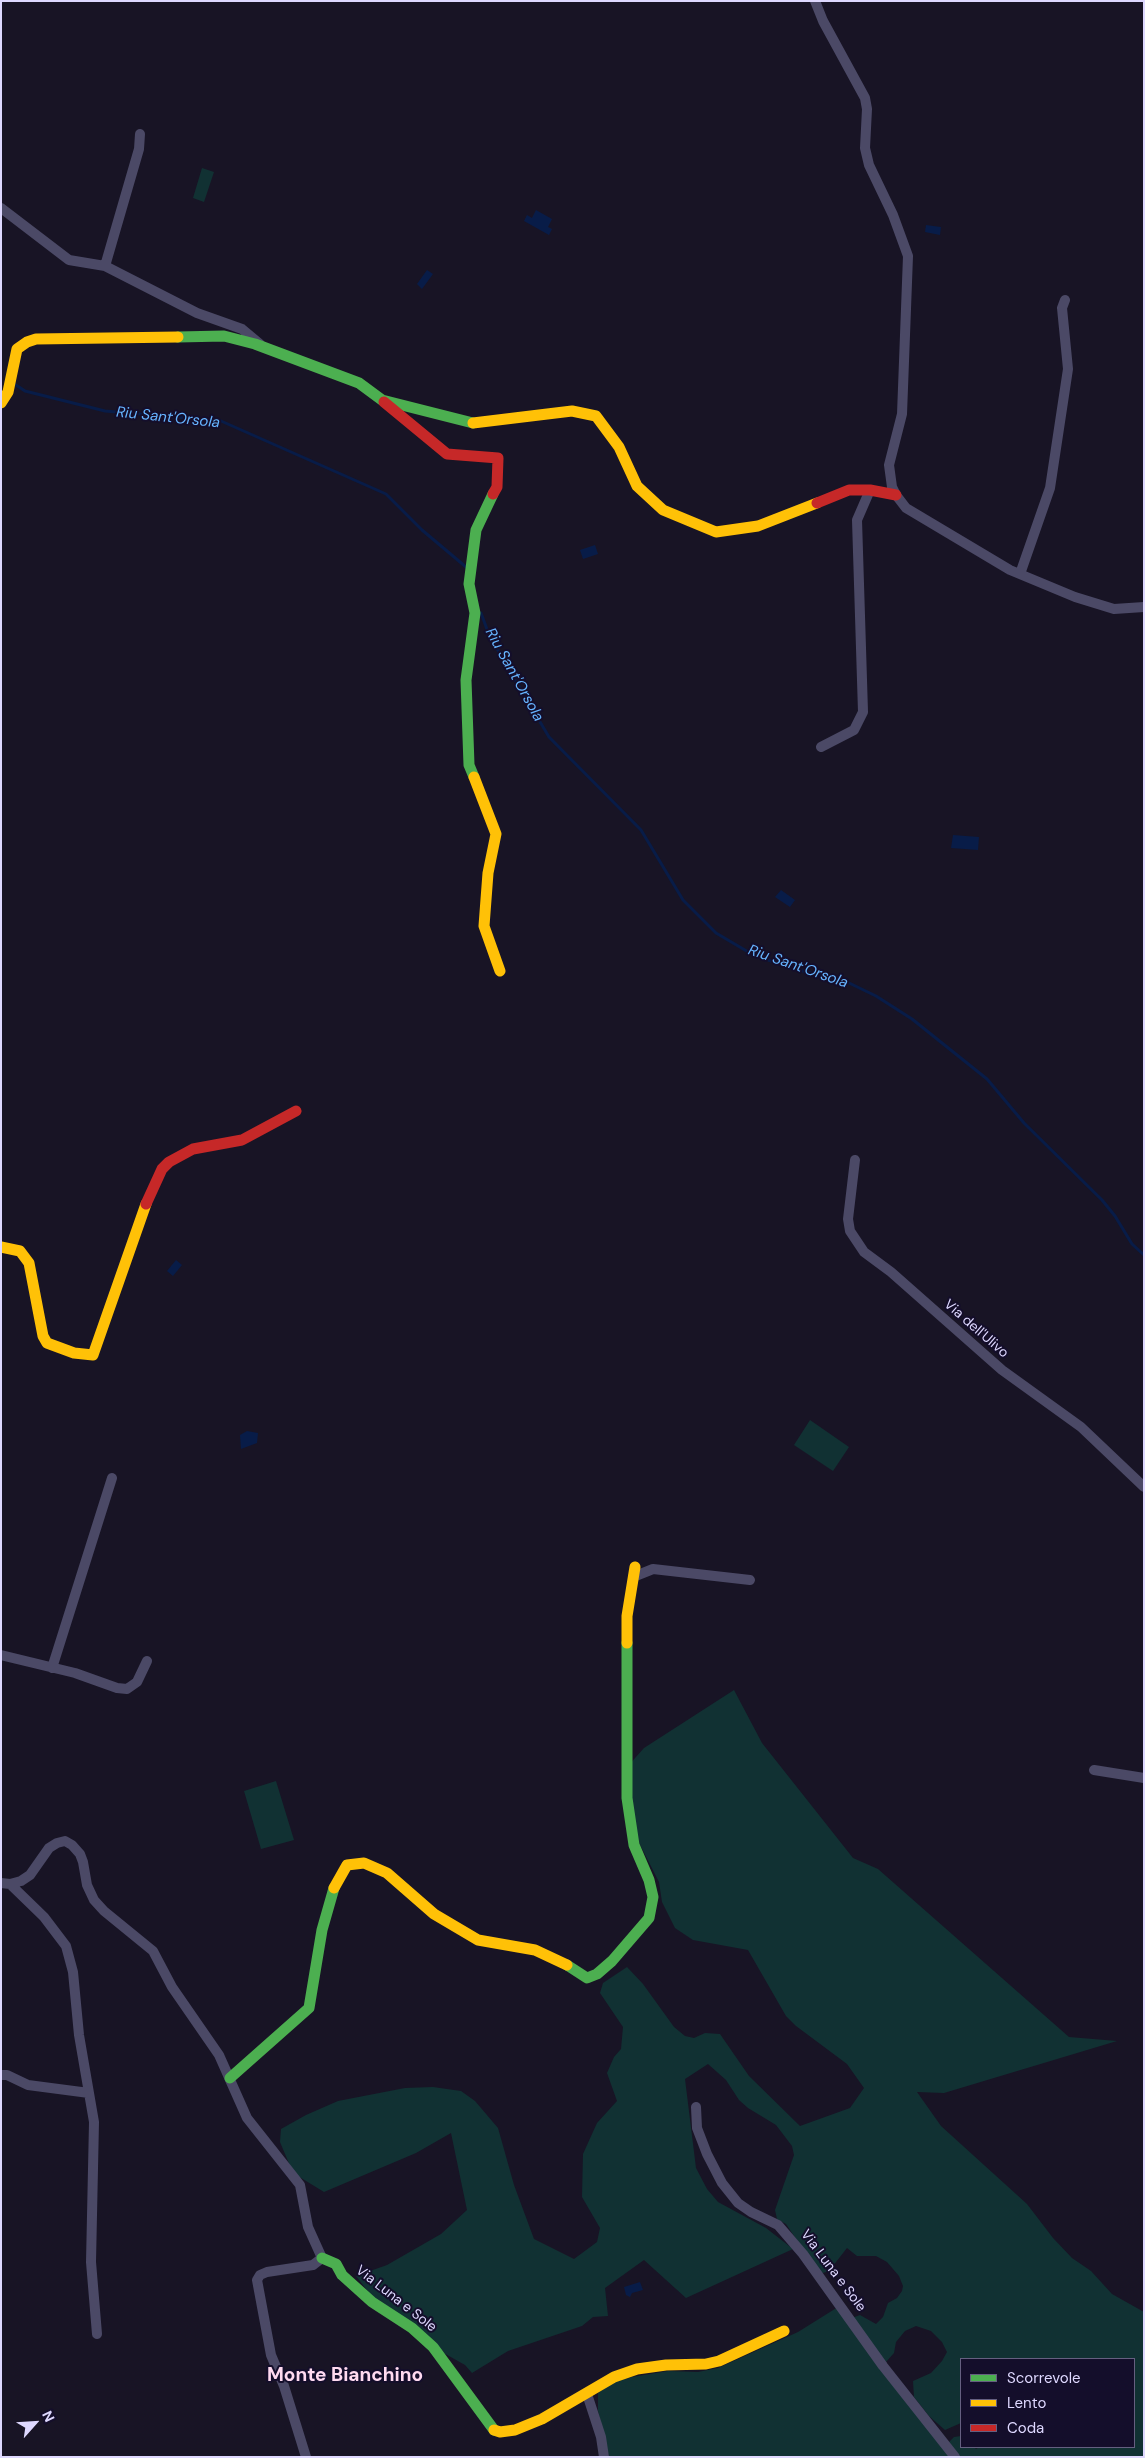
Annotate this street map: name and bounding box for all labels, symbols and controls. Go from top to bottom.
water label: Riu Sant'Orsola [115,404,221,432]
water label: Riu Sant'Orsola [481,625,547,725]
water label: Riu Sant'Orsola [746,941,850,993]
street label: Via dell'Ulivo [940,1296,1012,1362]
street label: Via Luna e Sole [797,2227,869,2315]
street label: Via Luna e Sole [352,2262,440,2336]
legend [960,2358,1135,2448]
district label: Monte Bianchino [267,2365,423,2387]
text: Scorrevole [1007,2368,1081,2388]
text: Lento [1007,2393,1046,2413]
north arrow [10,2398,60,2448]
text: N [38,2408,59,2425]
text: Coda [1007,2418,1044,2438]

